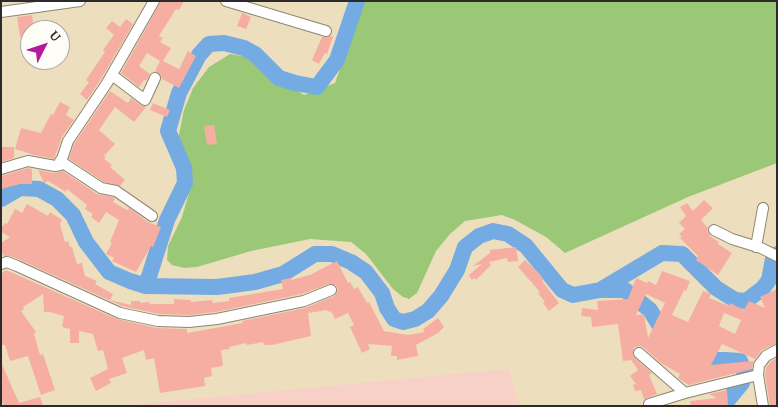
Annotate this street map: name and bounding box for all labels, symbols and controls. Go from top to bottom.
north arrow [20,20,70,70]
text: U [45,26,66,46]

